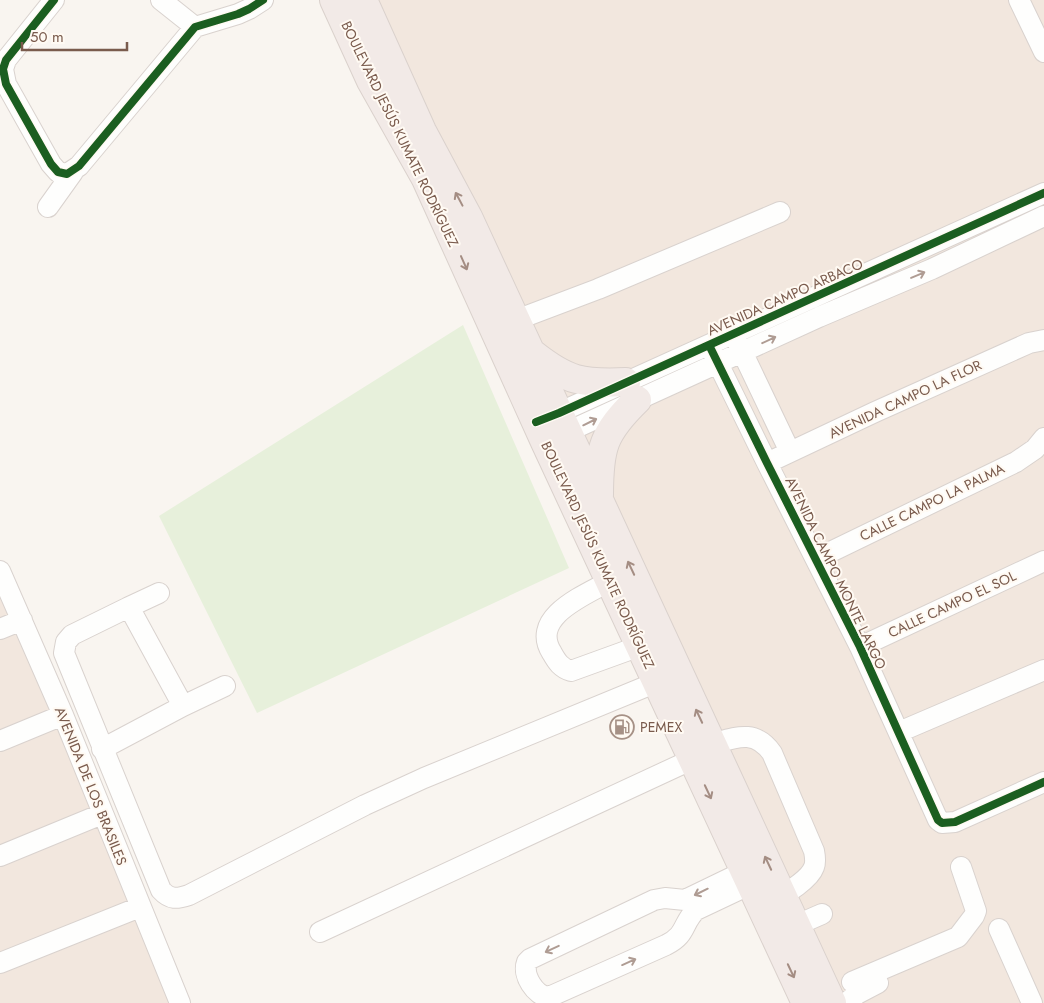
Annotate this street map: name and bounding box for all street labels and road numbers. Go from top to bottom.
street label: BOULEVARD JESÚS KUMATE RODRÍGUEZ [336,18,464,251]
street label: AVENIDA CAMPO ARBACO [704,254,866,340]
street label: AVENIDA CAMPO LA FLOR [825,355,985,443]
street label: BOULEVARD JESÚS KUMATE RODRÍGUEZ [536,438,660,672]
street label: CALLE CAMPO LA PALMA [856,458,1009,546]
street label: AVENIDA CAMPO MONTE LARGO [781,473,891,673]
street label: CALLE CAMPO EL SOL [885,565,1020,642]
street label: AVENIDA DE LOS BRASILES [50,704,132,869]

